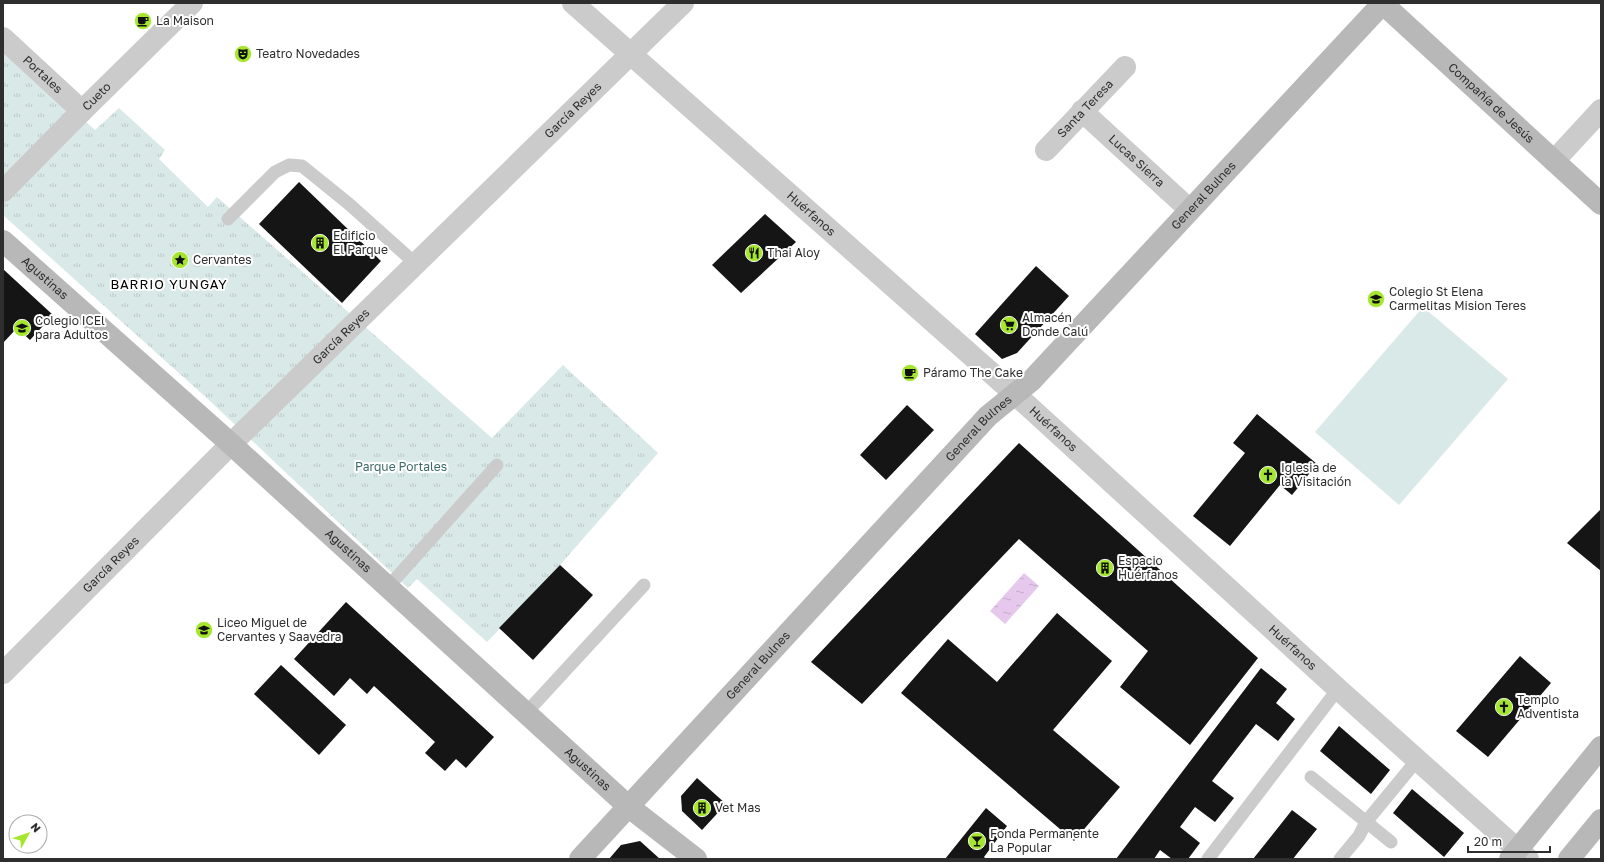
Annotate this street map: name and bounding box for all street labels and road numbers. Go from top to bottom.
street label: Portales [20,52,66,96]
street label: Compañía de Jesús [1445,59,1538,146]
street label: Santa Teresa [1054,76,1116,140]
street label: Cueto [79,79,114,114]
street label: García Reyes [541,79,604,141]
street label: Lucas Sierra [1106,131,1168,190]
street label: General Bulnes [1168,158,1239,233]
street label: Huérfanos [784,188,839,239]
street label: Agustinas [19,253,72,303]
street label: García Reyes [309,305,372,367]
street label: General Bulnes [942,392,1015,464]
street label: Huérfanos [1026,403,1081,454]
street label: Agustinas [322,526,375,576]
street label: García Reyes [79,533,142,596]
street label: Huérfanos [1266,621,1320,673]
street label: General Bulnes [723,628,793,703]
street label: Agustinas [562,744,614,794]

